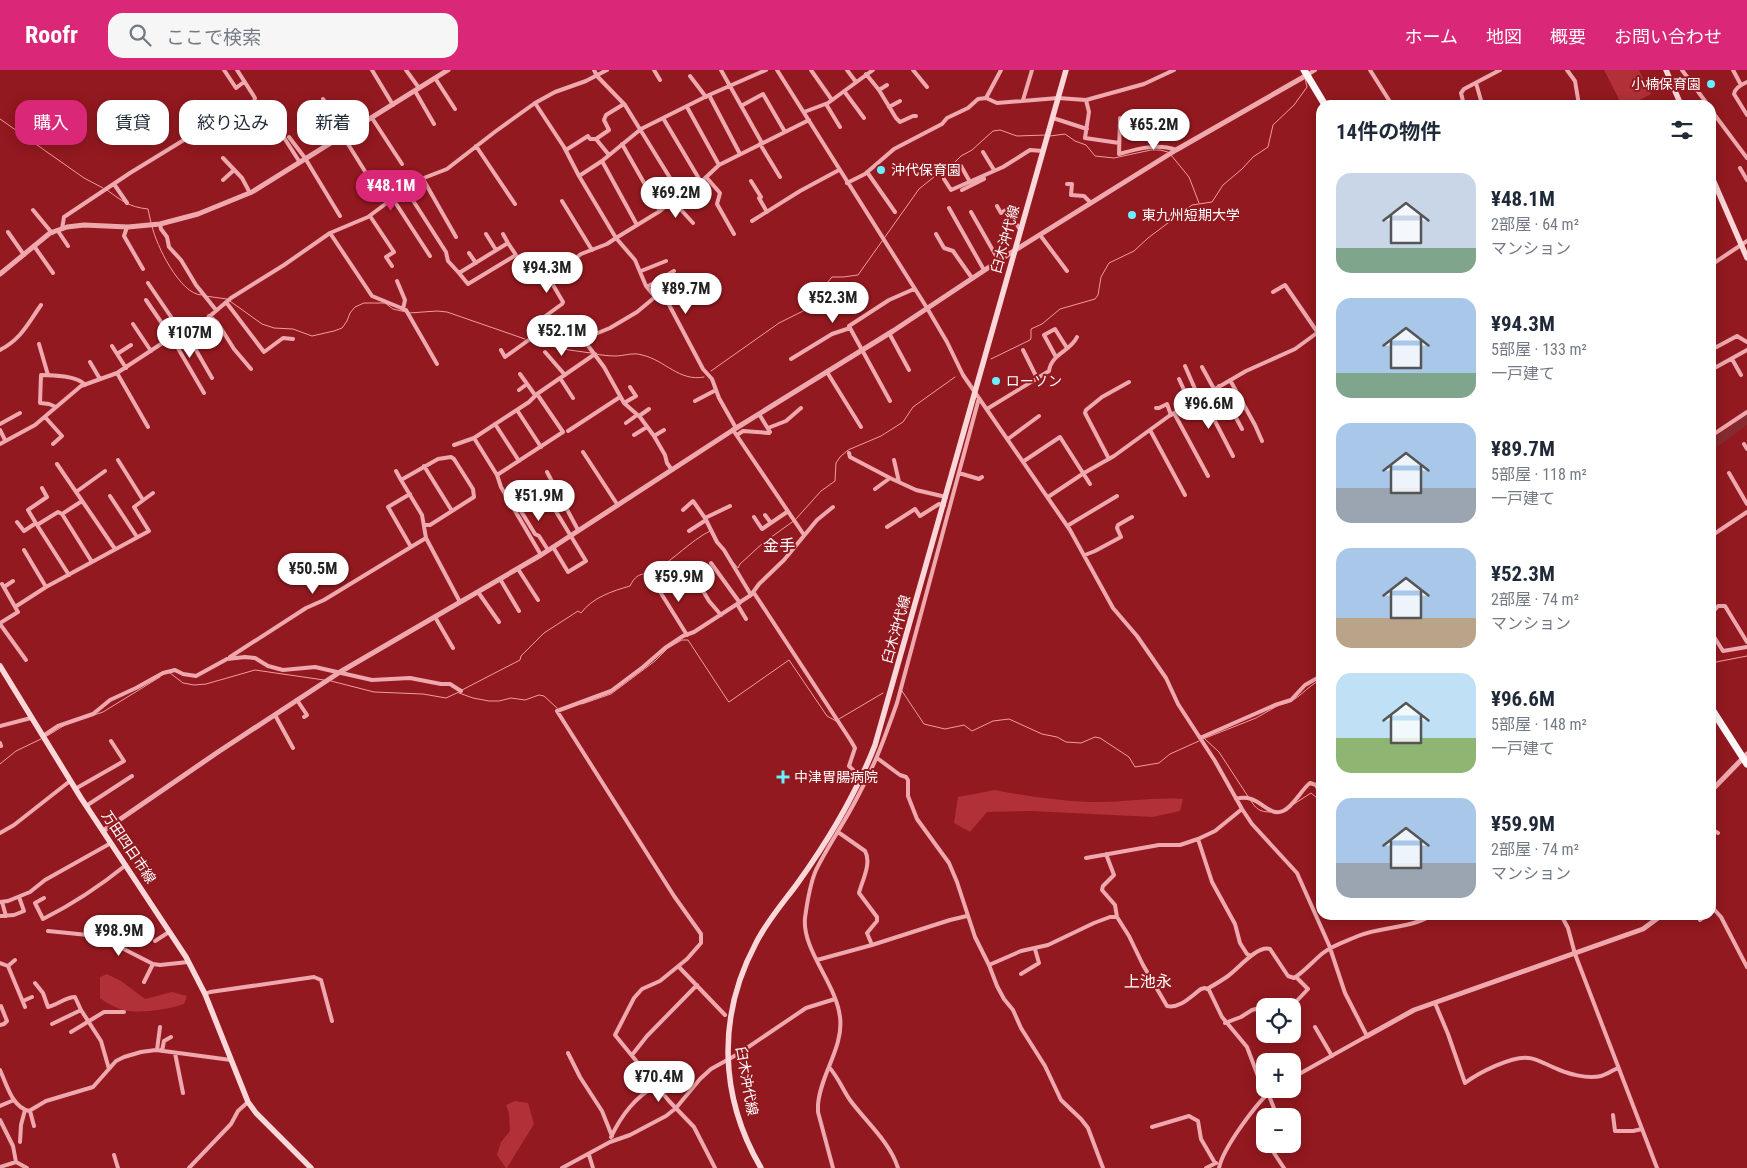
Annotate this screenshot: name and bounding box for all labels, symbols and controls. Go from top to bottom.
search box [108,13,458,58]
text: Roofr [25,21,78,49]
icon: search [126,21,154,49]
text: ここで検索 [166,26,261,49]
text: ホーム [1405,26,1458,47]
text: 地図 [1486,26,1522,47]
text: 概要 [1550,26,1586,47]
text: お問い合わせ [1614,26,1722,47]
place label: 小楠保育園 [1631,76,1701,92]
marker: 小楠保育園 [1705,78,1717,90]
chip: 購入 [15,100,87,145]
chip: 賃貸 [97,100,169,145]
chip: 絞り込み [179,100,287,145]
chip: 新着 [297,100,369,145]
pin: ¥65.2M [1113,108,1195,151]
text: ¥65.2M [1130,115,1178,134]
icon: filters [1668,116,1696,144]
text: 14件の物件 [1336,120,1441,144]
place label: 沖代保育園 [891,162,961,178]
marker: 沖代保育園 [875,164,887,176]
pin: ¥48.1M [350,170,432,212]
text: ¥48.1M [367,176,415,195]
pin: ¥69.2M [635,176,717,219]
text: ¥69.2M [652,183,700,202]
text: ¥48.1M [1491,187,1555,211]
icon: home [1376,193,1436,253]
street label: 臼木沖代線 [988,203,1022,275]
place label: 東九州短期大学 [1142,207,1240,223]
marker: 東九州短期大学 [1126,209,1138,221]
text: 2部屋 · 64 m² [1491,215,1579,234]
text: マンション [1491,239,1571,258]
pin: ¥94.3M [506,252,588,294]
text: ¥94.3M [523,258,571,277]
pin: ¥89.7M [645,272,727,315]
text: ¥89.7M [662,279,710,298]
pin: ¥52.3M [792,282,874,324]
text: ¥52.3M [809,288,857,307]
text: ¥94.3M [1491,312,1555,336]
pin: ¥52.1M [521,314,603,357]
pin: ¥107M [155,316,225,359]
icon: home [1376,318,1436,378]
text: ¥52.1M [538,321,586,340]
text: ¥107M [168,323,212,342]
text: 5部屋 · 133 m² [1491,340,1587,359]
text: 一戸建て [1491,364,1555,383]
place label: ローソン [1006,373,1062,389]
marker: ローソン [990,375,1002,387]
pin: ¥96.6M [1168,388,1250,430]
text: ¥96.6M [1185,394,1233,413]
text: ¥89.7M [1491,437,1555,461]
icon: home [1376,443,1436,503]
text: 5部屋 · 118 m² [1491,465,1587,484]
pin: ¥51.9M [498,480,580,522]
text: ¥51.9M [515,486,563,505]
text: 一戸建て [1491,489,1555,508]
district label: 金手 [763,536,795,555]
pin: ¥50.5M [272,552,354,595]
text: ¥50.5M [289,559,337,578]
pin: ¥59.9M [638,560,720,603]
text: ¥52.3M [1491,562,1555,586]
text: ¥59.9M [655,567,703,586]
icon: home [1376,568,1436,628]
text: 2部屋 · 74 m² [1491,590,1579,609]
street label: 臼木沖代線 [879,593,913,665]
text: マンション [1491,614,1571,633]
text: ¥96.6M [1491,687,1555,711]
icon: home [1376,693,1436,753]
text: 5部屋 · 148 m² [1491,715,1587,734]
text: 一戸建て [1491,739,1555,758]
place label: 中津胃腸病院 [794,769,878,785]
marker: 中津胃腸病院 [776,770,790,784]
street label: 万田四日市線 [99,808,159,886]
text: ¥59.9M [1491,812,1555,836]
icon: home [1376,818,1436,878]
text: 2部屋 · 74 m² [1491,840,1579,859]
text: マンション [1491,864,1571,883]
pin: ¥98.9M [78,914,160,957]
text: ¥98.9M [95,921,143,940]
district label: 上池永 [1124,972,1172,991]
map controls [1256,998,1301,1153]
button: locate [1256,998,1301,1043]
street label: 臼木沖代線 [733,1045,761,1117]
button: + [1256,1053,1301,1098]
pin: ¥70.4M [618,1060,700,1103]
text: ¥70.4M [635,1067,683,1086]
button: − [1256,1108,1301,1153]

